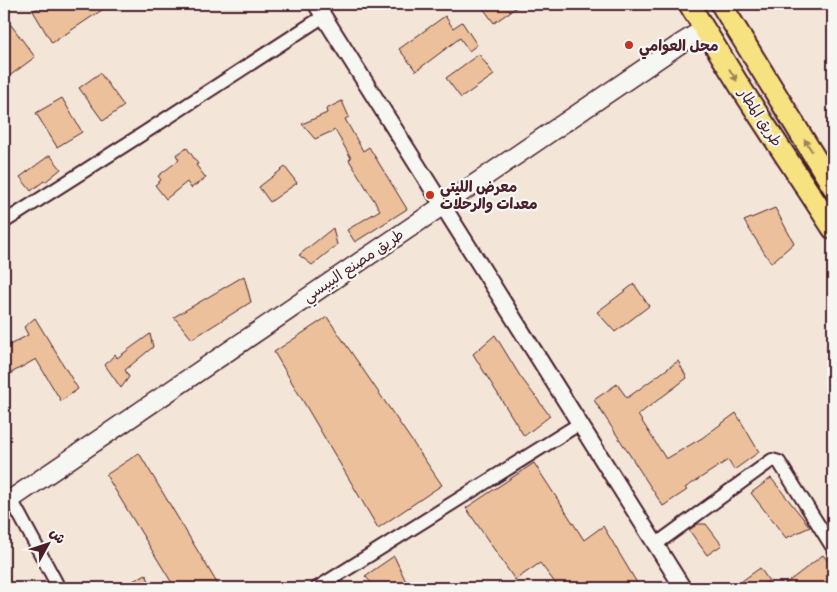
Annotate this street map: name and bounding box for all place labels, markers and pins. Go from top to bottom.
place label: محل العوامي [639,35,719,60]
marker: محل العوامي [623,39,635,51]
place label: معرض الليتي معدات والرحلات [440,176,538,214]
marker: معرض الليتي معدات والرحلات [424,189,436,201]

